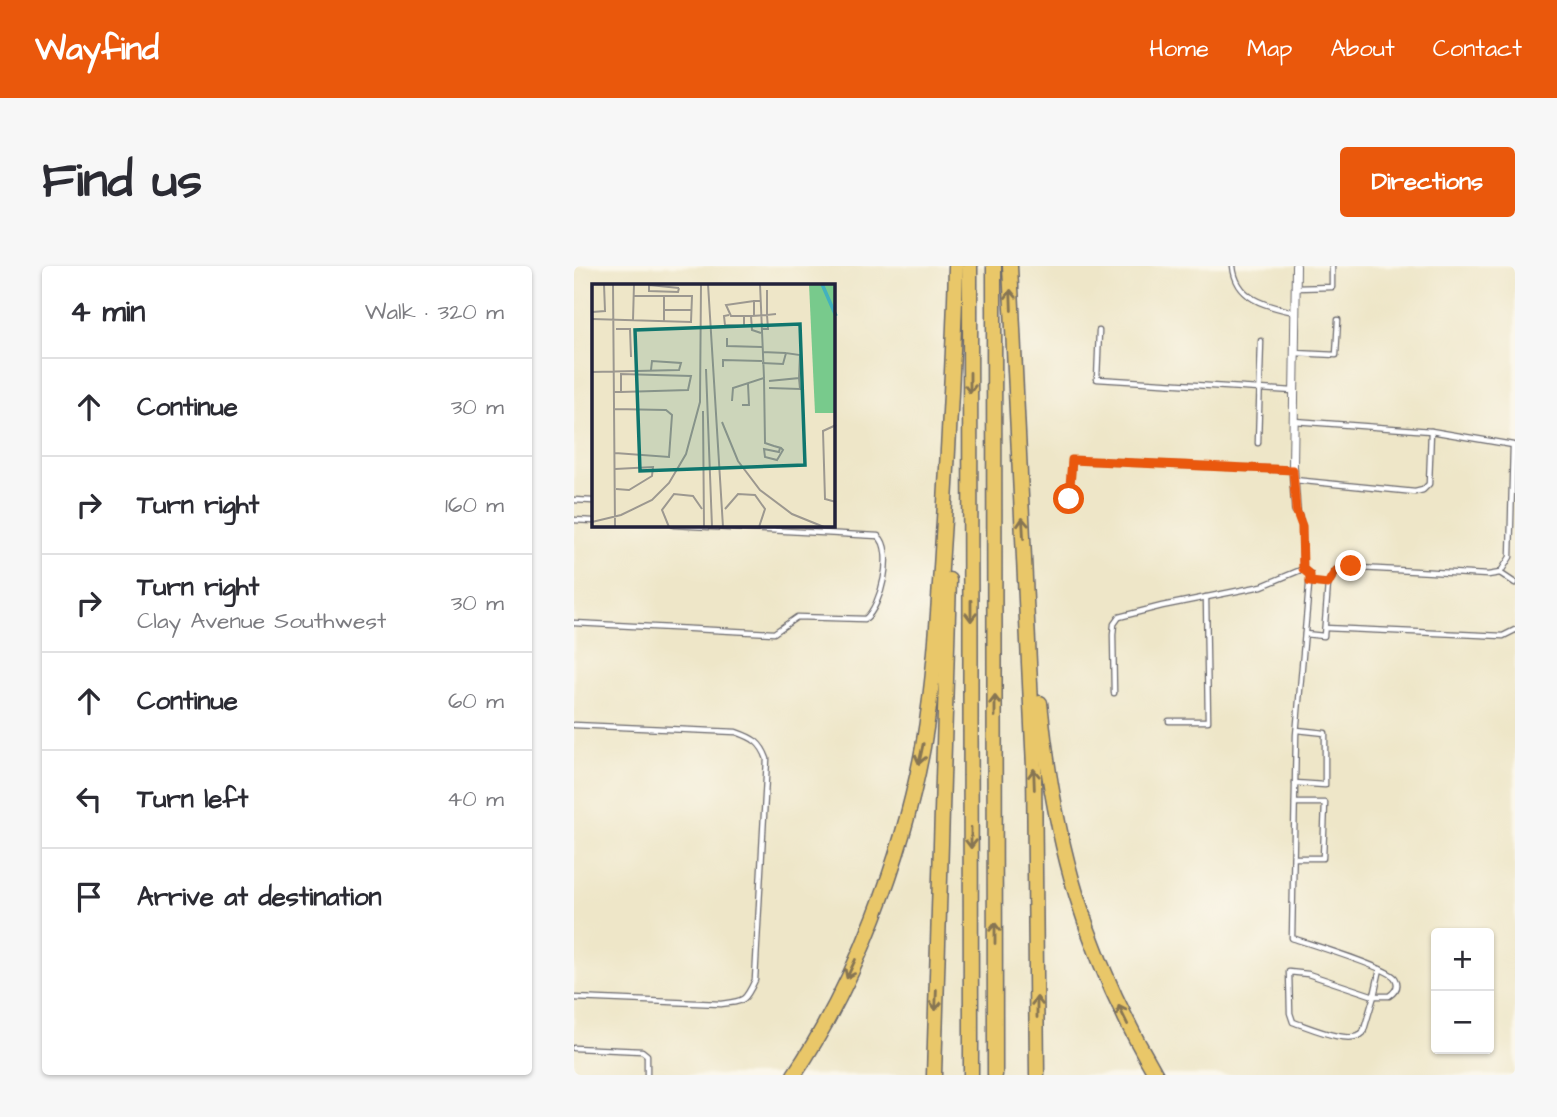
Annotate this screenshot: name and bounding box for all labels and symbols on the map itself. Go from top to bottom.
inset map [592,284,835,527]
one-way arrow [1004,289,1017,312]
one-way arrow [963,371,977,394]
route start [1053,483,1084,514]
one-way arrow [1016,517,1029,539]
route end [1335,550,1366,581]
one-way arrow [964,599,978,622]
one-way arrow [988,695,1002,718]
one-way arrow [913,742,927,765]
one-way arrow [1027,768,1041,791]
one-way arrow [964,826,978,849]
one-way arrow [988,922,1002,945]
one-way arrow [843,959,856,980]
one-way arrow [930,988,943,1011]
one-way arrow [1030,996,1043,1019]
one-way arrow [1116,1005,1130,1026]

